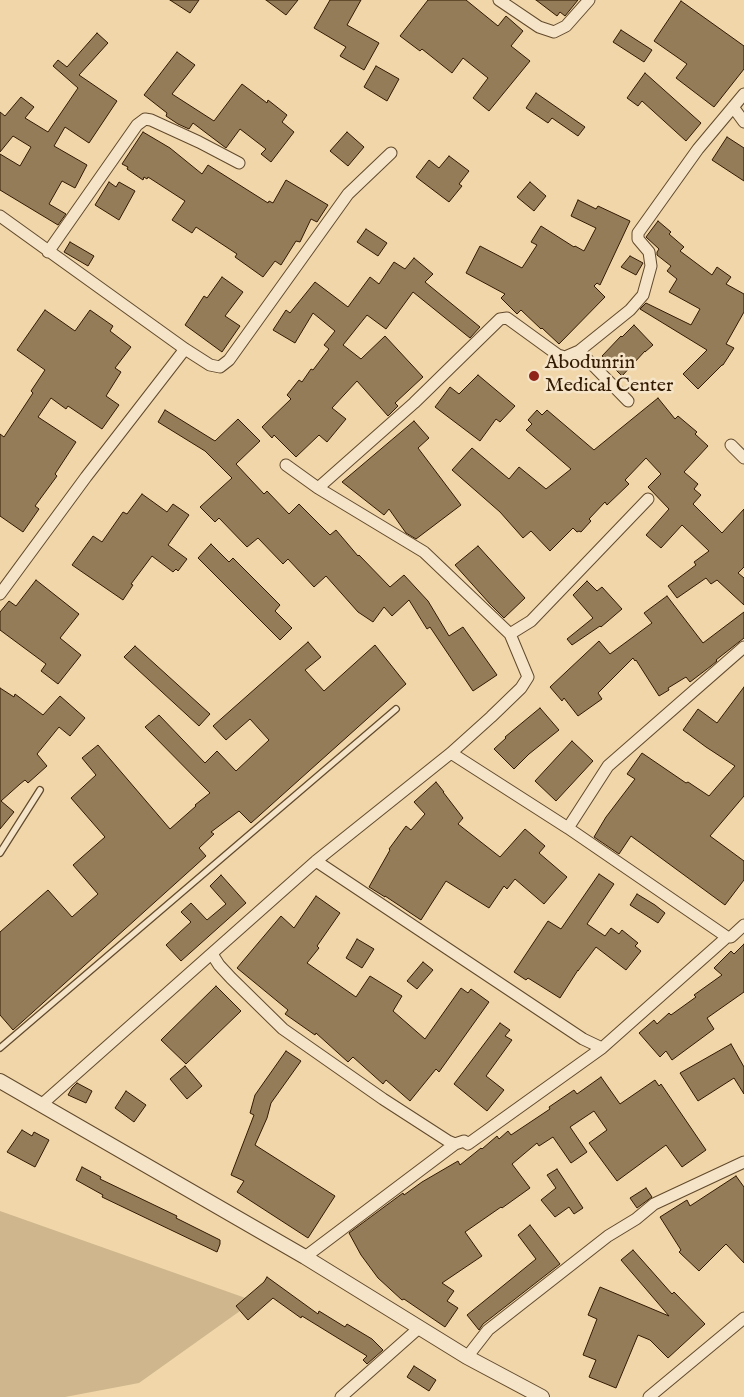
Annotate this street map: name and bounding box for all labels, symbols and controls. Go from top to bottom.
place label: Abodunrin Medical Center [545,352,673,399]
marker: Abodunrin Medical Center [527,369,541,383]

